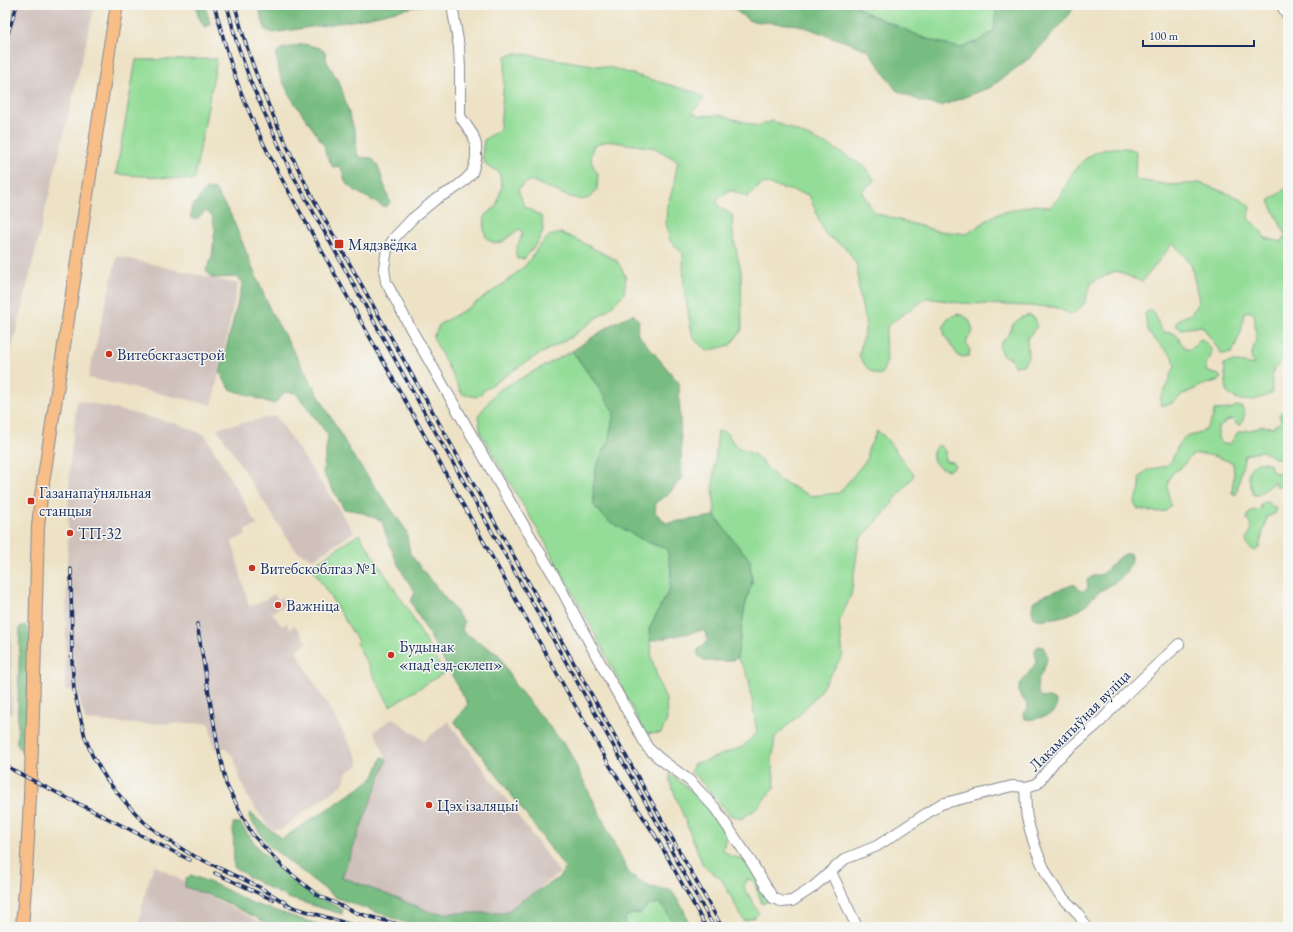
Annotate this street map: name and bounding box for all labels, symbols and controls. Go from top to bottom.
scale bar [1143,22,1254,48]
text: 100 m [1149,28,1179,44]
place label: Мядзвёдка [348,234,418,255]
marker: Мядзвёдка [333,238,345,250]
place label: Витебскгазстрой [117,344,225,365]
marker: Витебскгазстрой [104,349,114,359]
place label: Газанапаўняльная станцыя [39,482,152,521]
marker: Газанапаўняльная станцыя [26,496,36,506]
place label: ТП-32 [78,523,122,544]
marker: ТП-32 [65,528,75,538]
place label: Витебскоблгаз №1 [260,558,377,579]
marker: Витебскоблгаз №1 [247,563,257,573]
place label: Важніца [286,595,340,616]
marker: Важніца [273,600,283,610]
place label: Будынак «падʼезд-склеп» [399,636,503,675]
marker: Будынак «падʼезд-склеп» [386,650,396,660]
street label: Лакаматыўная вуліца [1024,665,1135,776]
place label: Цэх ізаляцыі [437,795,519,816]
marker: Цэх ізаляцыі [424,800,434,810]

